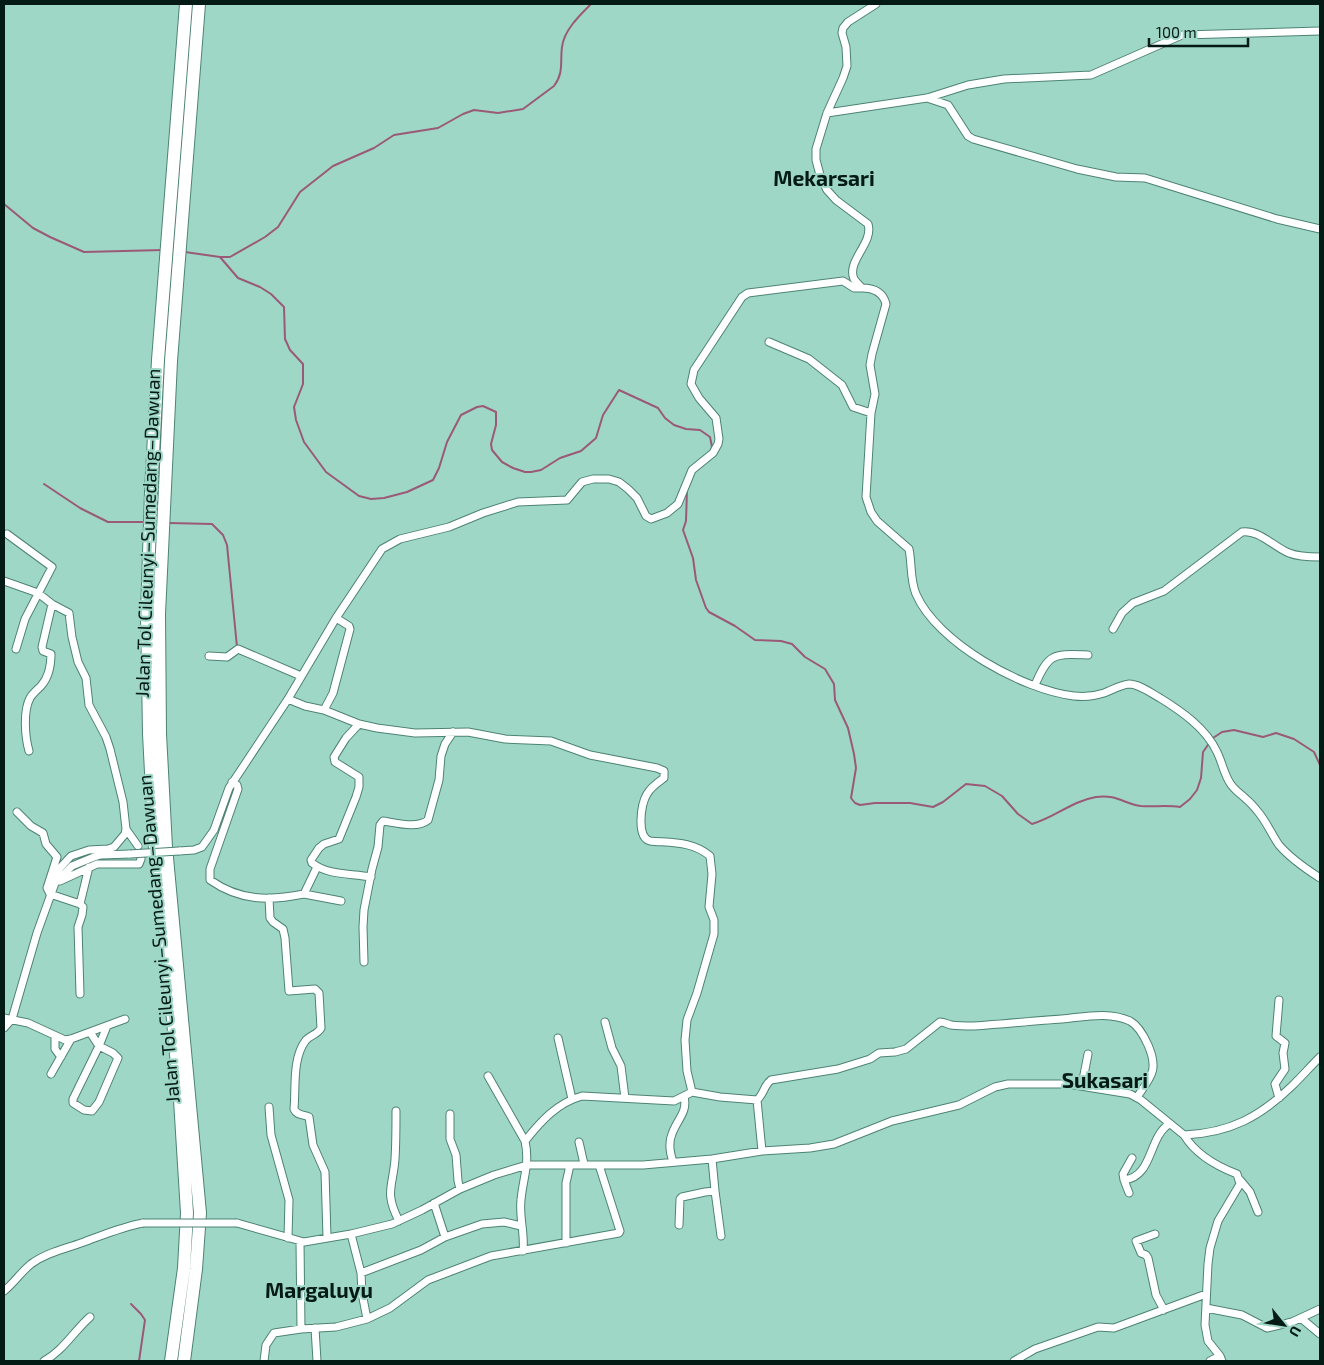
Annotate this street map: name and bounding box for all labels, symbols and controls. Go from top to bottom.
scale bar [1149,15,1248,47]
text: 100 m [1156,23,1197,41]
district label: Mekarsari [773,165,875,190]
street label: Jalan Tol Cileunyi–Sumedang–Dawuan [130,368,164,698]
street label: Jalan Tol Cileunyi–Sumedang–Dawuan [132,774,184,1104]
district label: Sukasari [1062,1067,1148,1092]
district label: Margaluyu [265,1277,373,1303]
north arrow [1259,1300,1309,1350]
text: U [1286,1323,1305,1340]

